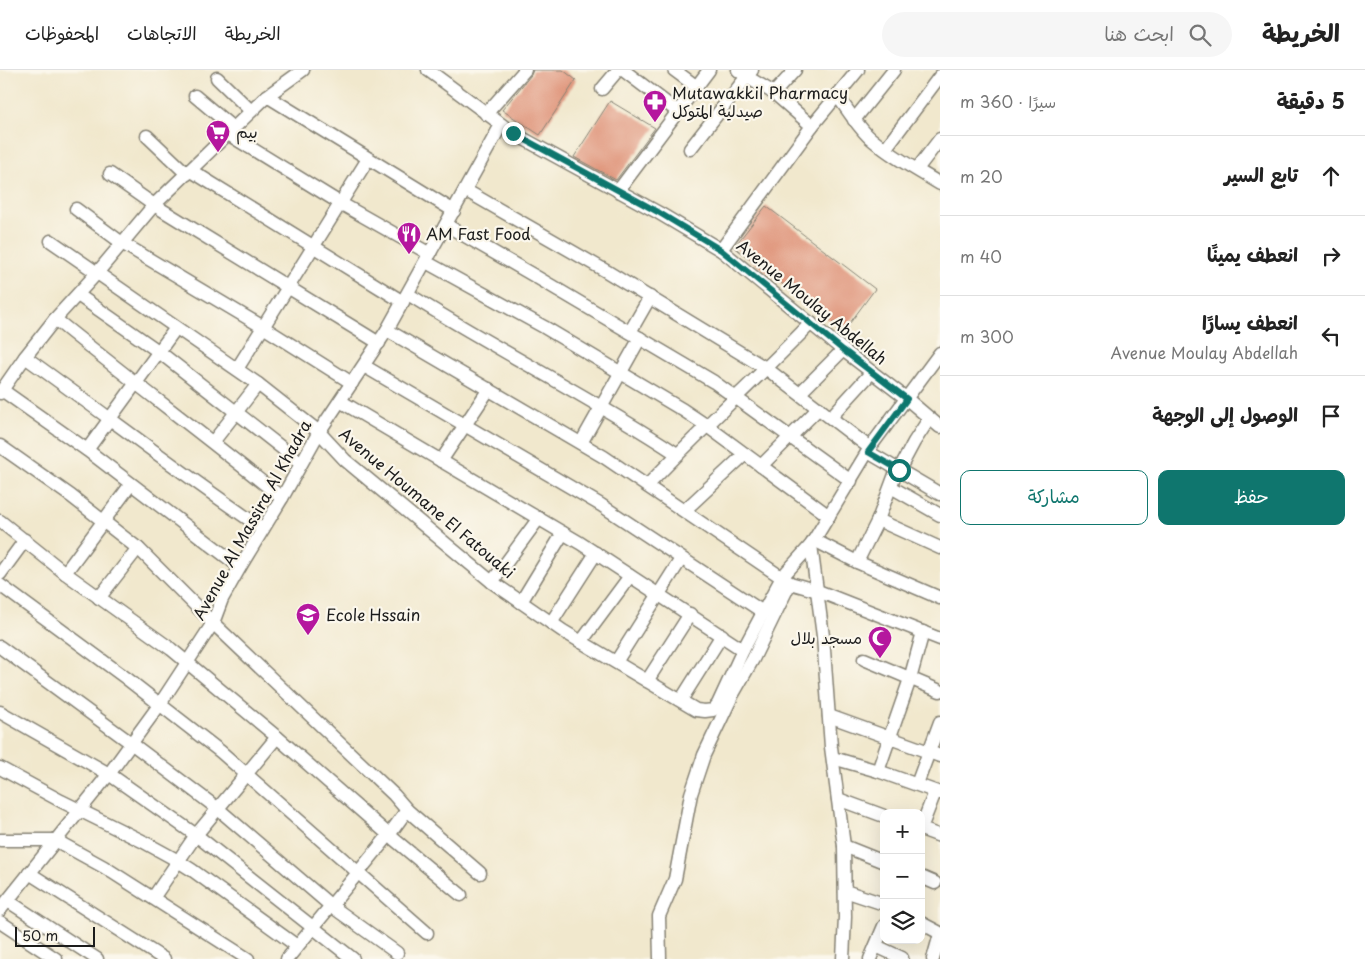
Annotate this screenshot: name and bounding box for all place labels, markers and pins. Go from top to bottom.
place label: Mutawakkil Pharmacy صيدلية المتوكل [672,80,848,122]
pharmacy icon: Mutawakkil Pharmacy صيدلية المتوكل [642,89,668,123]
supermarket icon: بيم [205,119,231,153]
place label: بيم [236,119,258,145]
restaurant icon: AM Fast Food [396,221,422,255]
place label: AM Fast Food [426,221,531,245]
school or university icon: Ecole Hssain [295,602,321,636]
place label: Ecole Hssain [326,602,420,626]
place label: مسجد بلال [790,625,862,649]
mosque icon: مسجد بلال [867,625,893,659]

